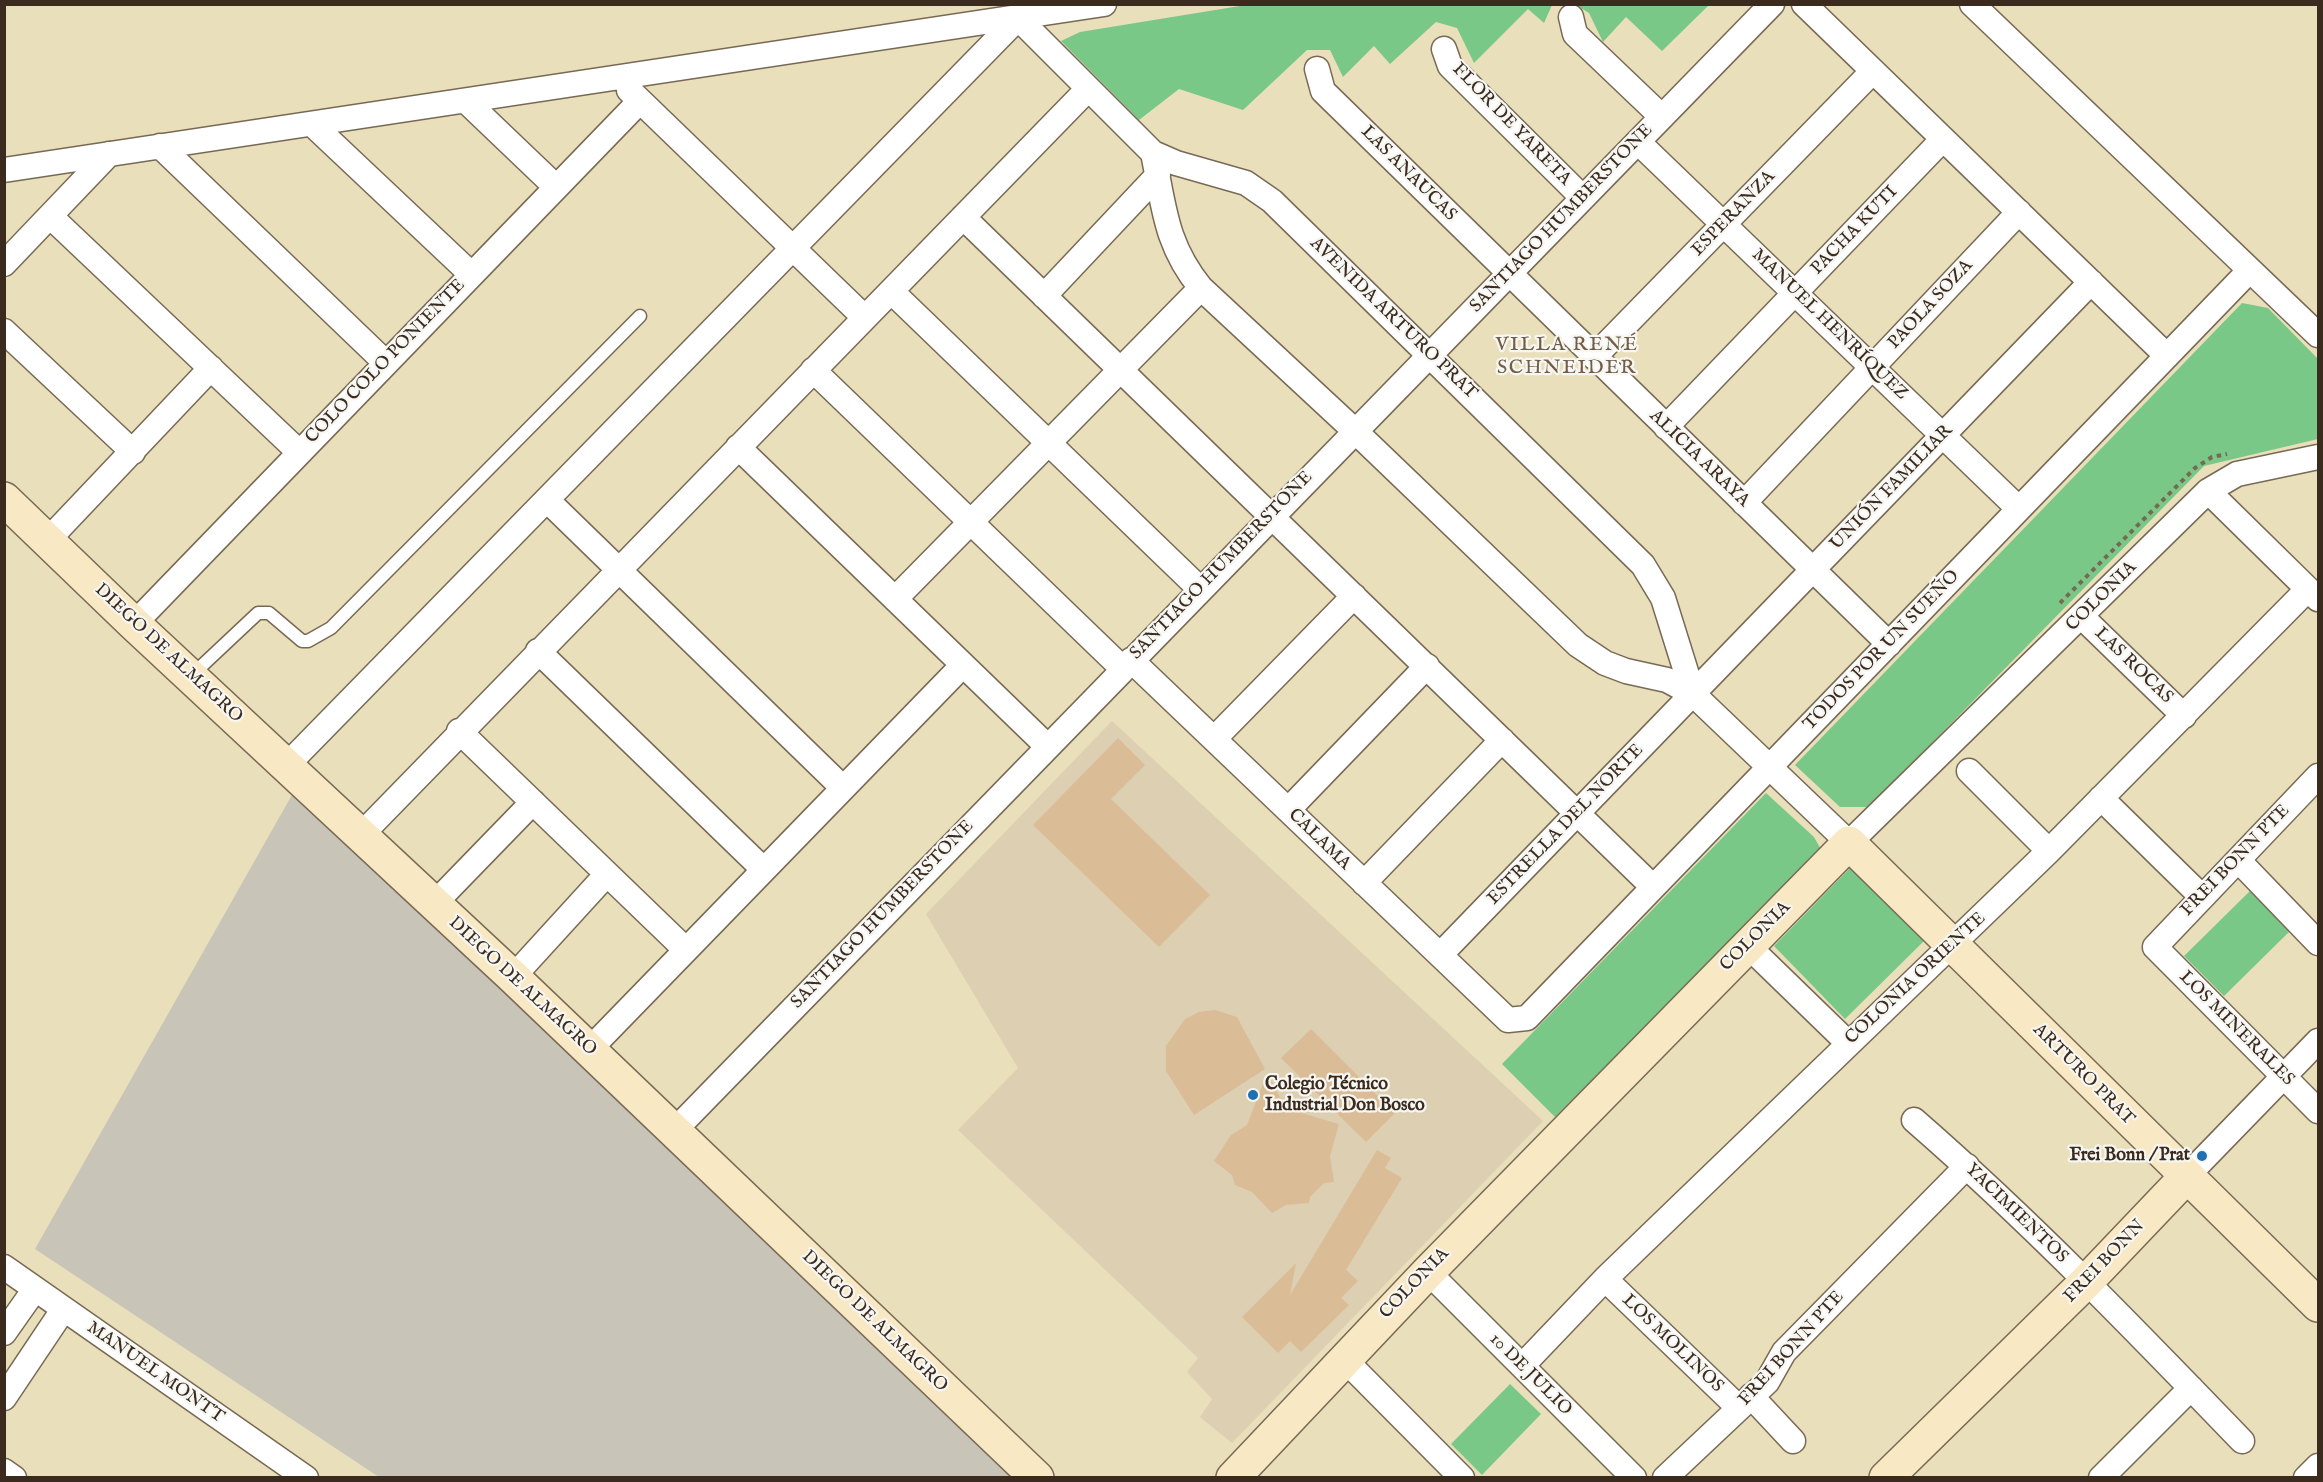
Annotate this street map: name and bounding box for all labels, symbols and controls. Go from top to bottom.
street label: FLOR DE YARETA [1447,59,1575,191]
street label: SANTIAGO HUMBERSTONE [1466,120,1658,318]
street label: LAS ANAUCAS [1356,122,1460,226]
street label: ESPERANZA [1688,167,1780,261]
street label: PACHA KUTI [1807,182,1903,280]
street label: AVENIDA ARTURO PRAT [1305,233,1481,405]
street label: MANUEL HENRÍQUEZ [1746,245,1912,405]
street label: PAOLA SOZA [1884,256,1978,354]
street label: COLO COLO PONIENTE [302,275,470,449]
district label: VILLA RENÉ SCHNEIDER [1495,334,1639,381]
street label: ALICIA ARAYA [1644,406,1754,512]
street label: UNIÓN FAMILIAR [1826,421,1958,555]
street label: SANTIAGO HUMBERSTONE [1126,467,1318,665]
street label: COLONIA [2062,557,2142,637]
street label: TODOS POR UN SUEÑO [1800,566,1964,736]
street label: DIEGO DE ALMAGRO [90,580,246,728]
street label: LAS ROCAS [2089,623,2177,709]
street label: ESTRELLA DEL NORTE [1484,740,1648,910]
street label: FREI BONN PTE [2177,801,2295,921]
street label: CALAMA [1283,805,1355,875]
street label: SANTIAGO HUMBERSTONE [787,816,979,1014]
street label: COLONIA [1716,897,1796,977]
street label: COLONIA ORIENTE [1841,908,1991,1050]
street label: DIEGO DE ALMAGRO [444,913,600,1061]
street label: LOS MINERALES [2174,967,2298,1091]
street label: ARTURO PRAT [2028,1020,2138,1130]
place label: Colegio Técnico Industrial Don Bosco [1265,1074,1425,1116]
marker: Colegio Técnico Industrial Don Bosco [1246,1088,1260,1102]
place label: Frei Bonn / Prat [2070,1145,2190,1167]
marker: Frei Bonn / Prat [2195,1149,2209,1163]
street label: YACIMIENTOS [1960,1160,2072,1268]
street label: FREI BONN [2060,1216,2150,1308]
street label: COLONIA [1376,1244,1454,1324]
street label: DIEGO DE ALMAGRO [797,1247,951,1397]
street label: FREI BONN PTE [1735,1287,1849,1411]
street label: LOS MOLINOS [1617,1290,1727,1398]
street label: MANUEL MONTT [82,1318,228,1428]
street label: 10 DE JULIO [1484,1329,1576,1421]

